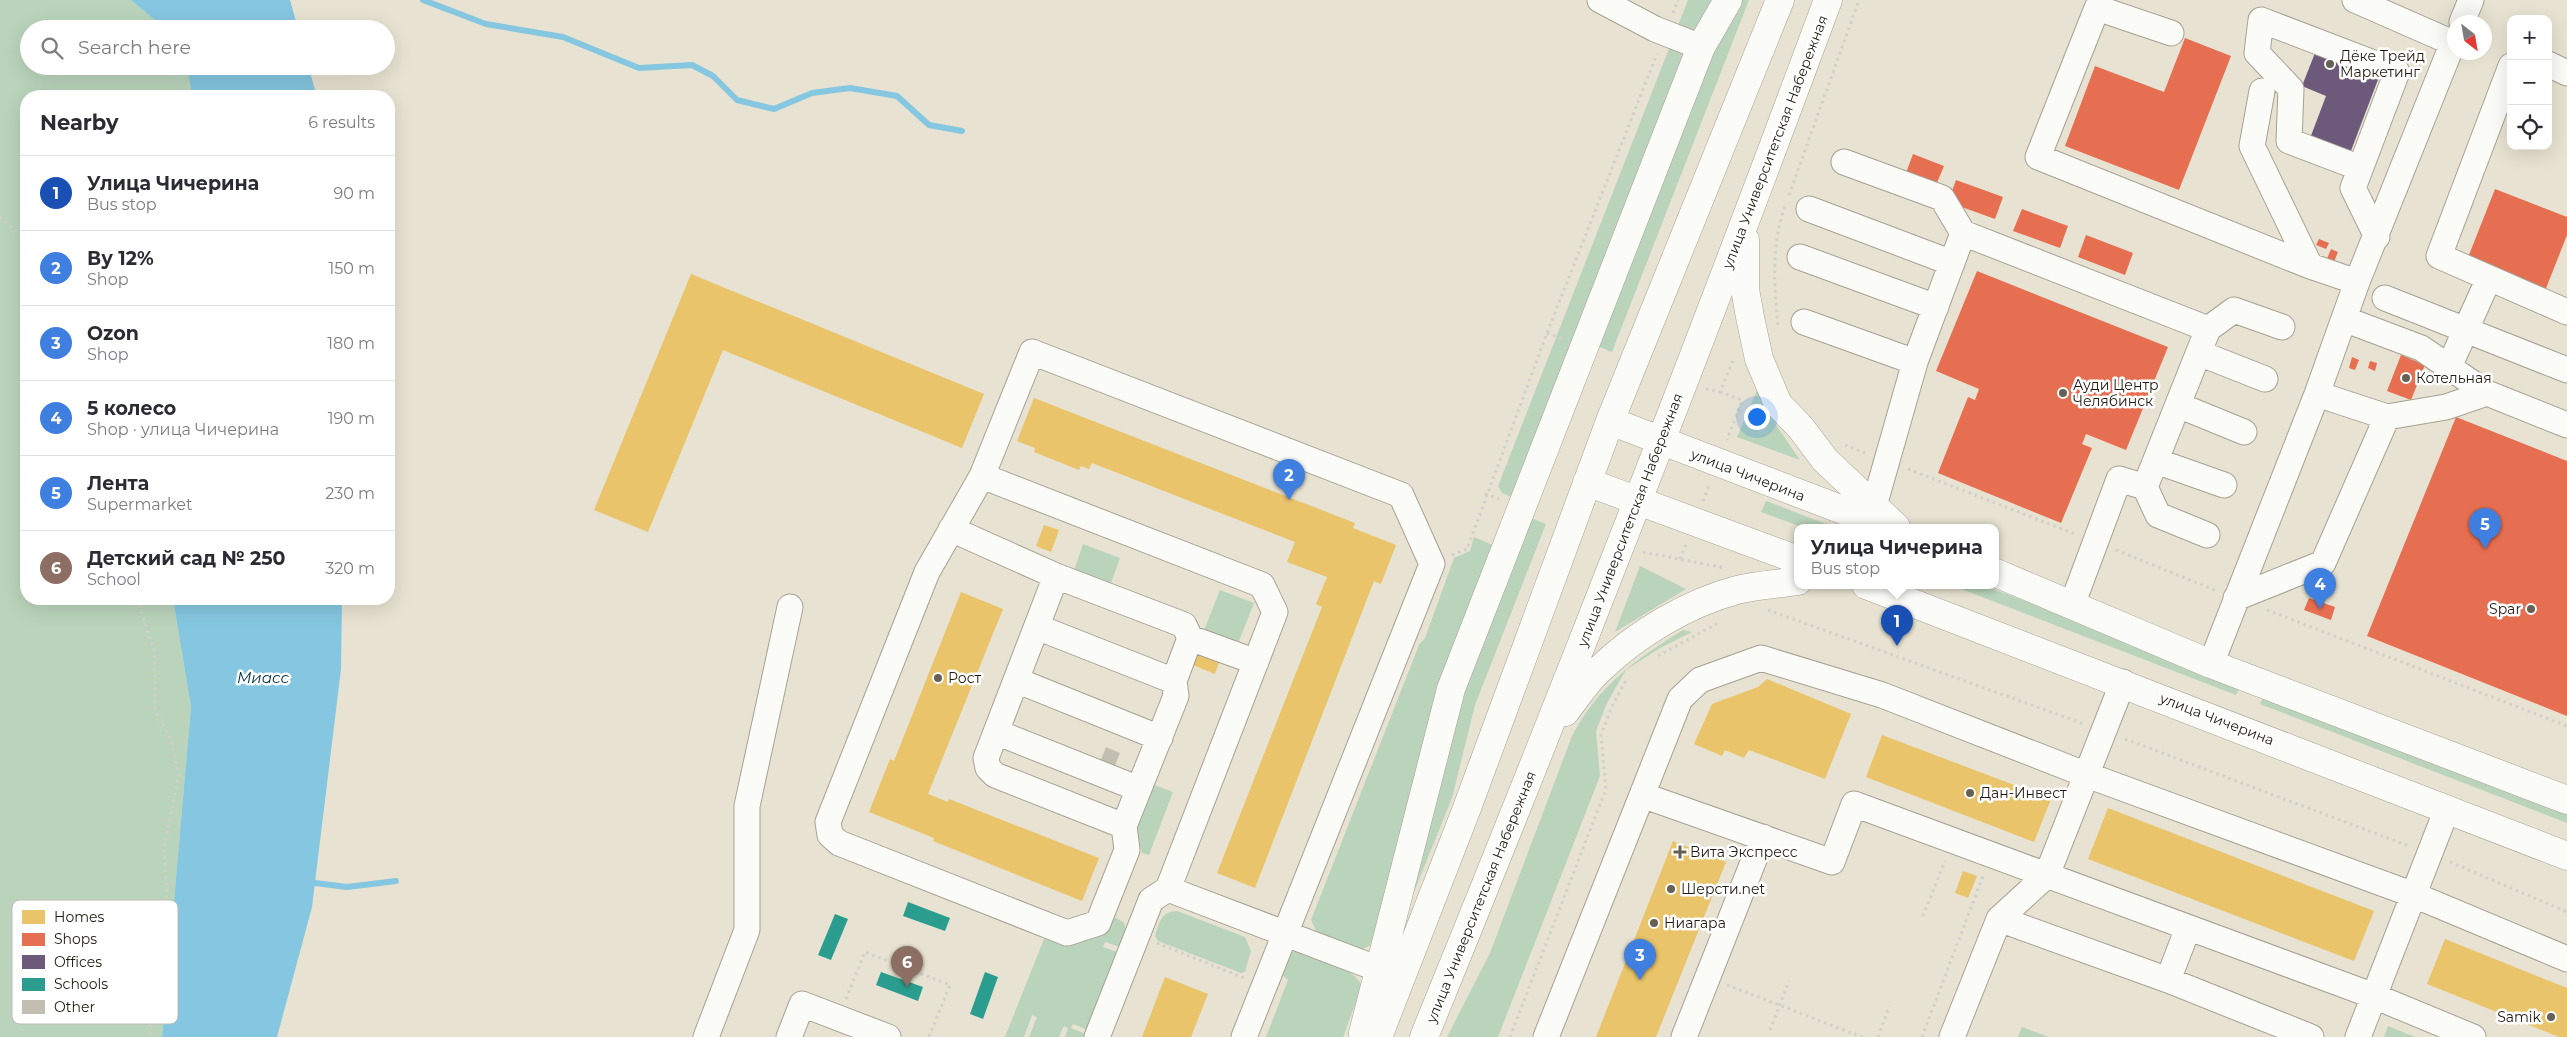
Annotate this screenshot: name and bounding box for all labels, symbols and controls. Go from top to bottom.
street label: улица Университетская Набережная [1718,13,1832,272]
north arrow [2447,15,2492,60]
map controls [2507,15,2552,150]
button: + [2507,15,2552,60]
search box [20,20,395,75]
icon: search [38,34,66,62]
text: Search here [78,36,191,59]
place label: Дёке Трейд Маркетинг [2340,47,2425,81]
marker: Дёке Трейд Маркетинг [2324,58,2336,70]
button: − [2507,60,2552,105]
button: locate [2507,105,2552,150]
text: Nearby [40,110,119,135]
text: 6 results [308,113,375,132]
text: Улица Чичерина [87,172,259,195]
text: 1 [53,184,59,203]
text: 90 m [333,184,375,203]
text: Bus stop [87,195,157,214]
text: Ву 12% [87,247,154,270]
text: 2 [51,259,61,278]
text: 150 m [328,259,375,278]
text: Shop [87,270,129,289]
text: Ozon [87,322,139,345]
text: 3 [51,334,61,353]
text: 180 m [327,334,375,353]
text: Shop [87,345,129,364]
place label: Котельная [2416,369,2492,387]
marker: Котельная [2400,372,2412,384]
place label: Ауди Центр Челябинск [2073,376,2159,410]
marker: Ауди Центр Челябинск [2057,387,2069,399]
street label: улица Университетская Набережная [1573,391,1687,650]
text: 5 колесо [87,397,176,420]
your location [1744,404,1770,430]
text: 4 [50,409,62,428]
text: 190 m [328,409,375,428]
text: Shop · улица Чичерина [87,420,279,439]
street label: улица Чичерина [1687,445,1808,505]
pin: 2 [1273,459,1305,500]
text: Лента [87,472,149,495]
text: 5 [51,484,61,503]
text: 230 m [325,484,375,503]
text: Supermarket [87,495,193,514]
pin: 5 [2469,508,2501,549]
popup [1794,524,1999,589]
text: Улица Чичерина [1810,536,1983,559]
text: Детский сад № 250 [87,547,285,570]
text: 6 [51,559,61,578]
text: 320 m [325,559,375,578]
text: Bus stop [1810,559,1880,578]
pin: 4 [2304,568,2336,609]
text: School [87,570,141,589]
place label: Spar [2489,600,2521,618]
marker: Spar [2525,603,2537,615]
pin: 1 [1881,605,1913,646]
water label: Миасс [237,668,289,687]
place label: Рост [948,669,981,687]
marker: Рост [932,672,944,684]
street label: улица Чичерина [2156,689,2277,749]
street label: улица Университетская Набережная [1422,768,1540,1027]
place label: Дан-Инвест [1980,784,2067,802]
marker: Дан-Инвест [1964,787,1976,799]
place label: Вита Экспресс [1690,843,1798,861]
marker: Вита Экспресс [1674,846,1686,858]
place label: Шерсти.net [1681,880,1765,898]
marker: Шерсти.net [1665,883,1677,895]
legend [12,900,178,1024]
text: Homes [54,908,104,926]
place label: Ниагара [1664,914,1726,932]
marker: Ниагара [1648,917,1660,929]
text: Shops [54,930,97,948]
pin: 3 [1624,939,1656,980]
pin: 6 [891,946,923,987]
text: Offices [54,953,102,971]
text: Schools [54,975,108,993]
text: Other [54,998,95,1016]
place label: Samik [2497,1008,2542,1026]
marker: Samik [2545,1011,2557,1023]

